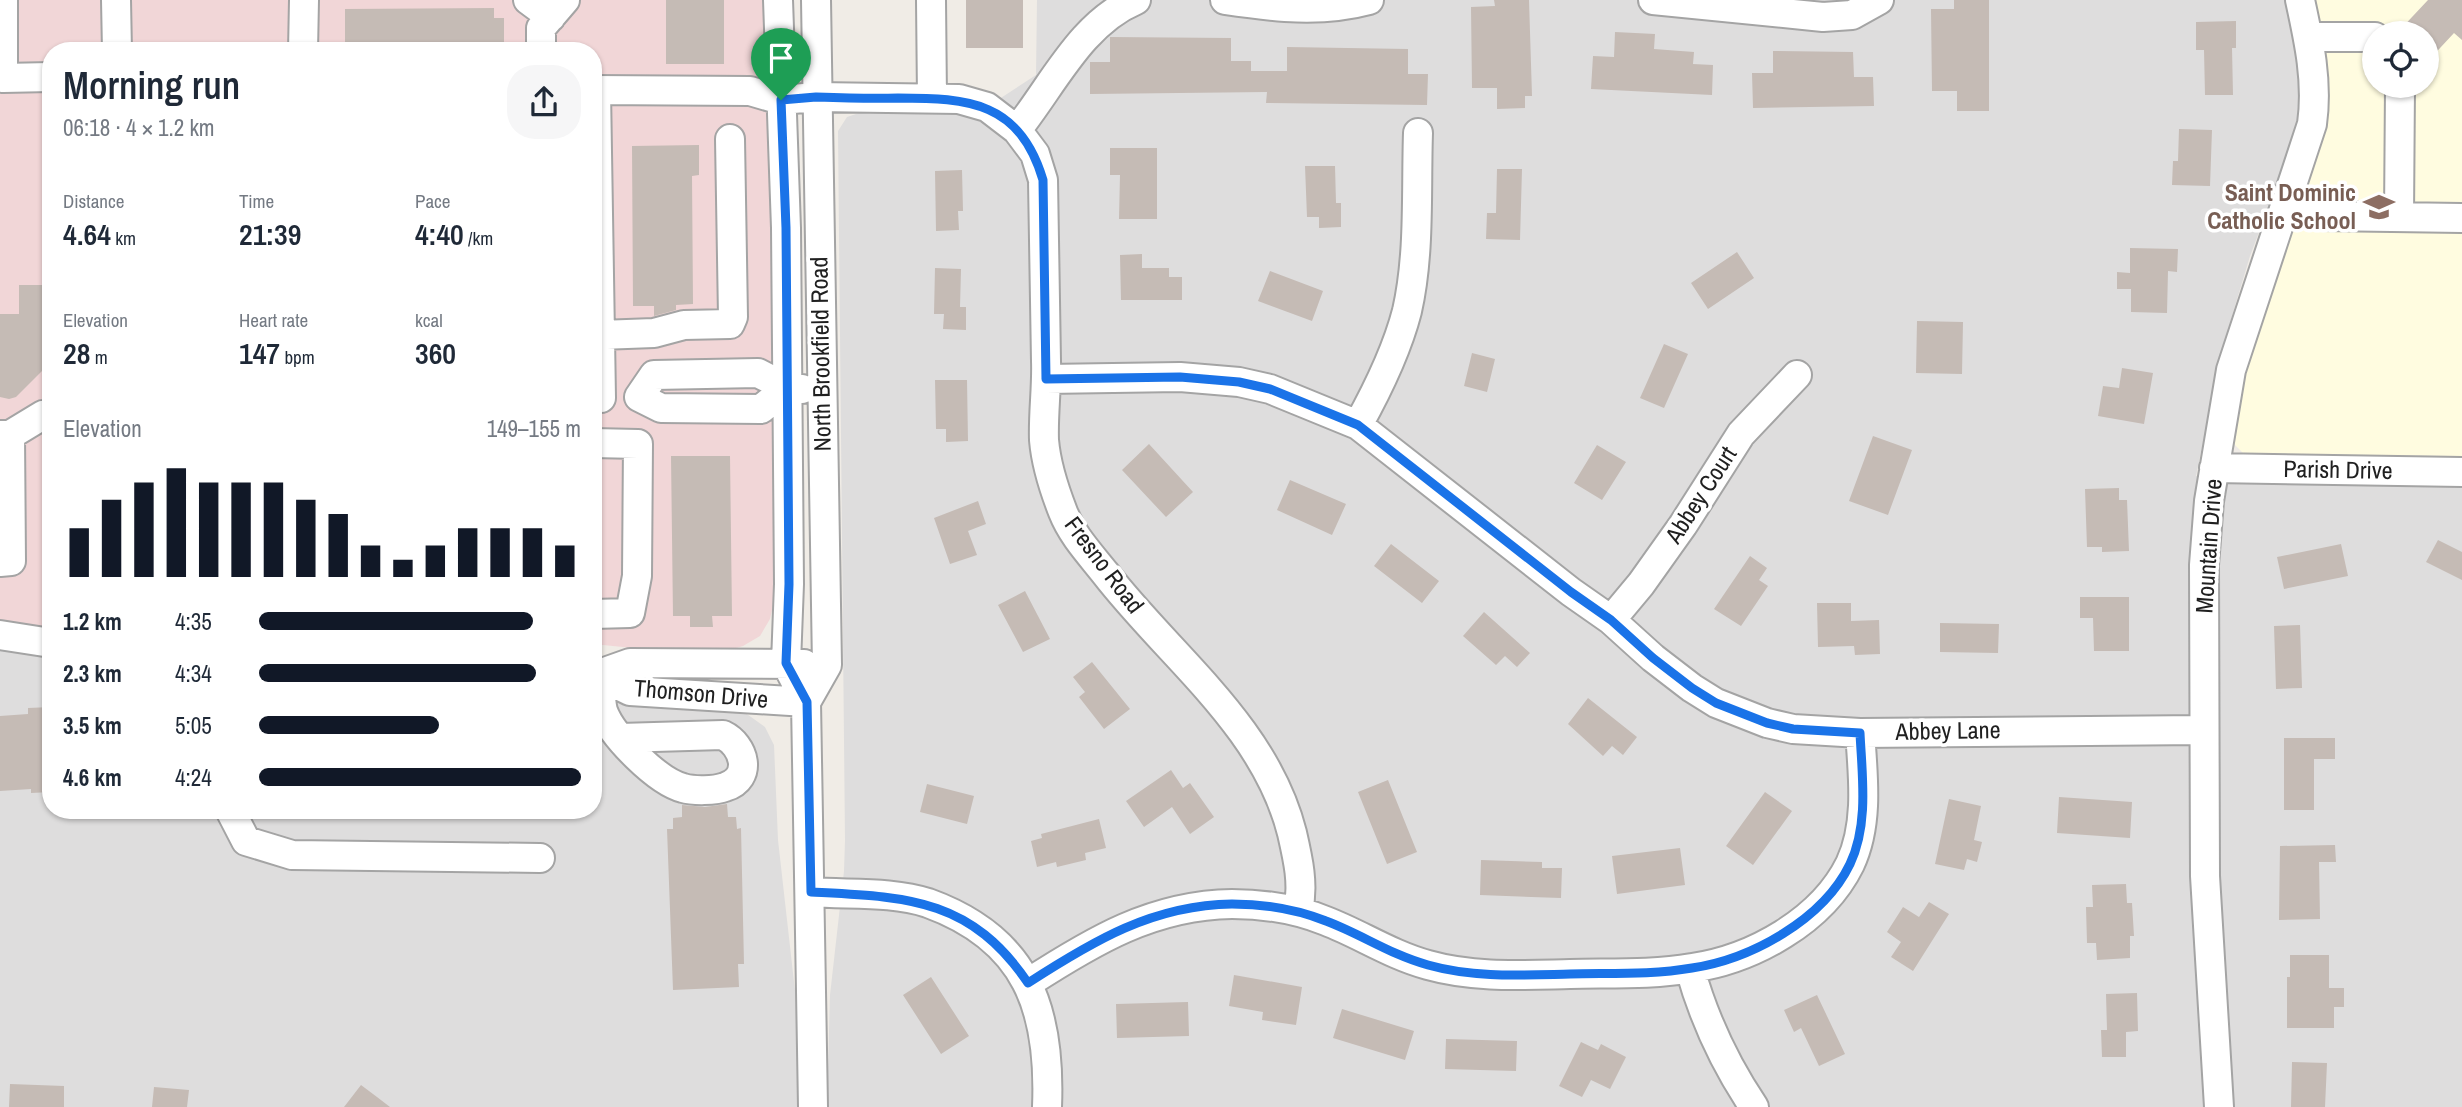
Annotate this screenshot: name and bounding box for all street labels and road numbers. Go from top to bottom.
street label: North Brookfield Road [802,256,838,452]
street label: Abbey Court [1656,439,1744,550]
street label: Parish Drive [2283,452,2393,486]
street label: Mountain Drive [2187,478,2229,614]
street label: Fresno Road [1058,509,1152,619]
street label: Thomson Drive [633,671,769,715]
street label: Abbey Lane [1894,713,2001,747]

